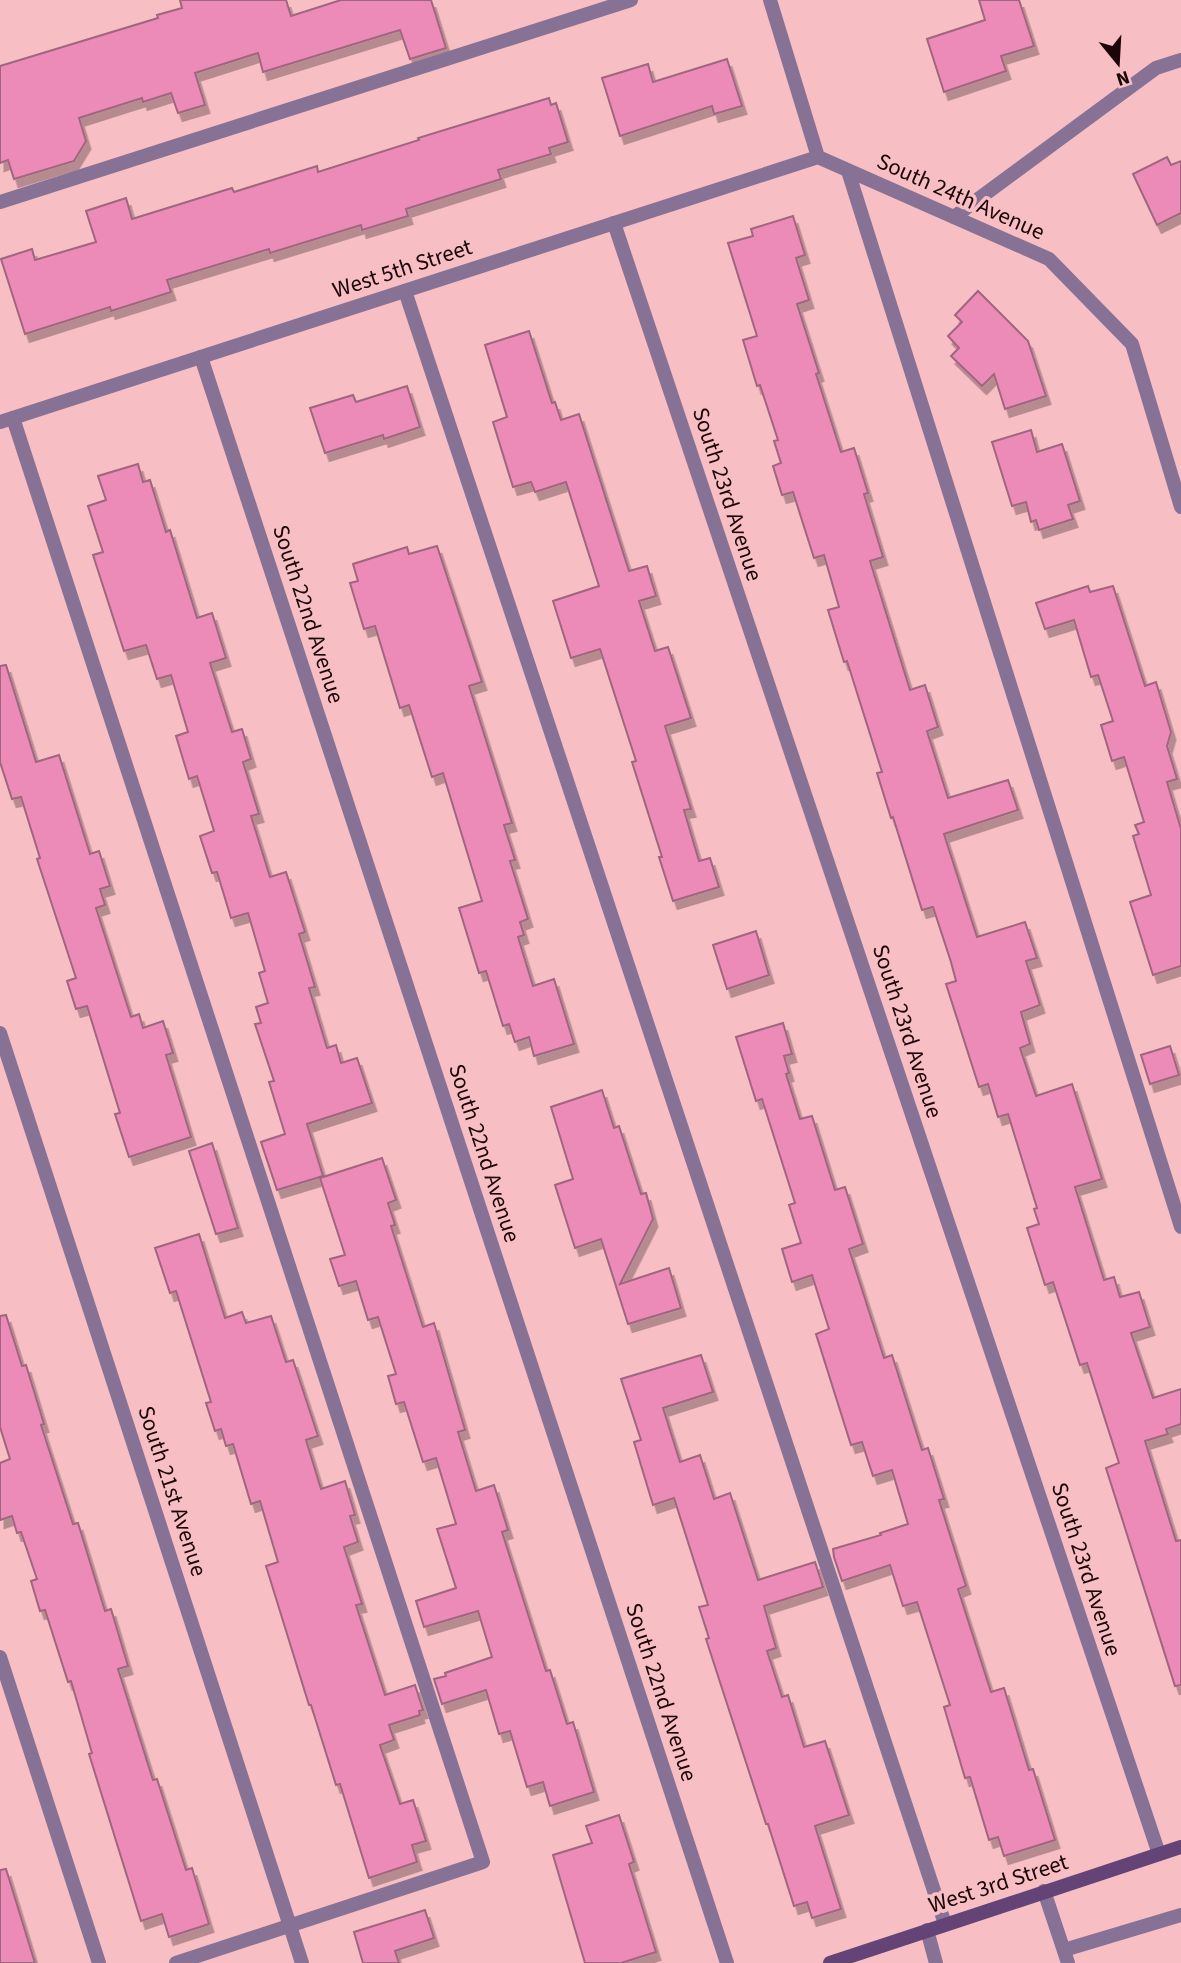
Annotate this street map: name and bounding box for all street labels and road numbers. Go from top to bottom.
street label: South 24th Avenue [872,145,1050,248]
street label: West 5th Street [328,230,476,307]
street label: South 23rd Avenue [684,403,771,585]
street label: South 22nd Avenue [264,521,353,708]
street label: South 23rd Avenue [864,940,951,1122]
street label: South 22nd Avenue [440,1060,529,1247]
street label: South 21st Avenue [129,1402,216,1581]
street label: South 23rd Avenue [1043,1478,1130,1660]
street label: South 22nd Avenue [617,1599,706,1786]
street label: West 3rd Street [924,1845,1073,1922]

